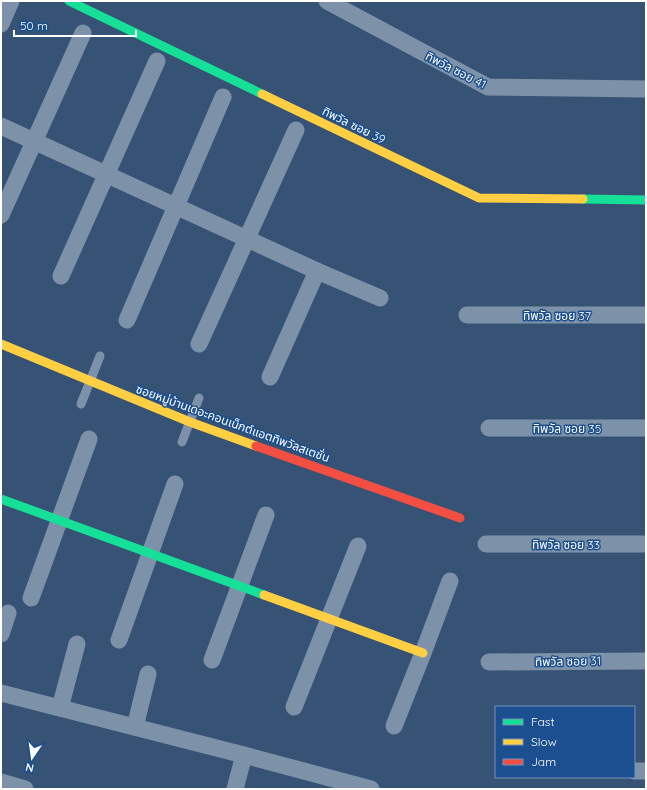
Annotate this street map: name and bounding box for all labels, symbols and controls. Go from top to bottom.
scale bar [14,12,136,38]
text: 50 m [20,18,48,33]
street label: ทิพวัล ซอย 41 [423,48,489,92]
street label: ทิพวัล ซอย 39 [320,103,388,147]
street label: ทิพวัล ซอย 37 [523,308,591,323]
street label: ซอยหมู่บ้านเดอะคอนเน็กต์แอตทิพวัลสเตชั่น [134,381,332,465]
street label: ทิพวัล ซอย 35 [533,421,601,436]
street label: ทิพวัล ซอย 33 [532,537,600,552]
street label: ทิพวัล ซอย 31 [535,653,601,669]
legend [495,706,635,778]
text: Fast [531,714,555,729]
text: Slow [531,734,557,749]
north arrow [12,738,52,778]
text: Jam [531,754,556,769]
text: N [24,760,35,775]

